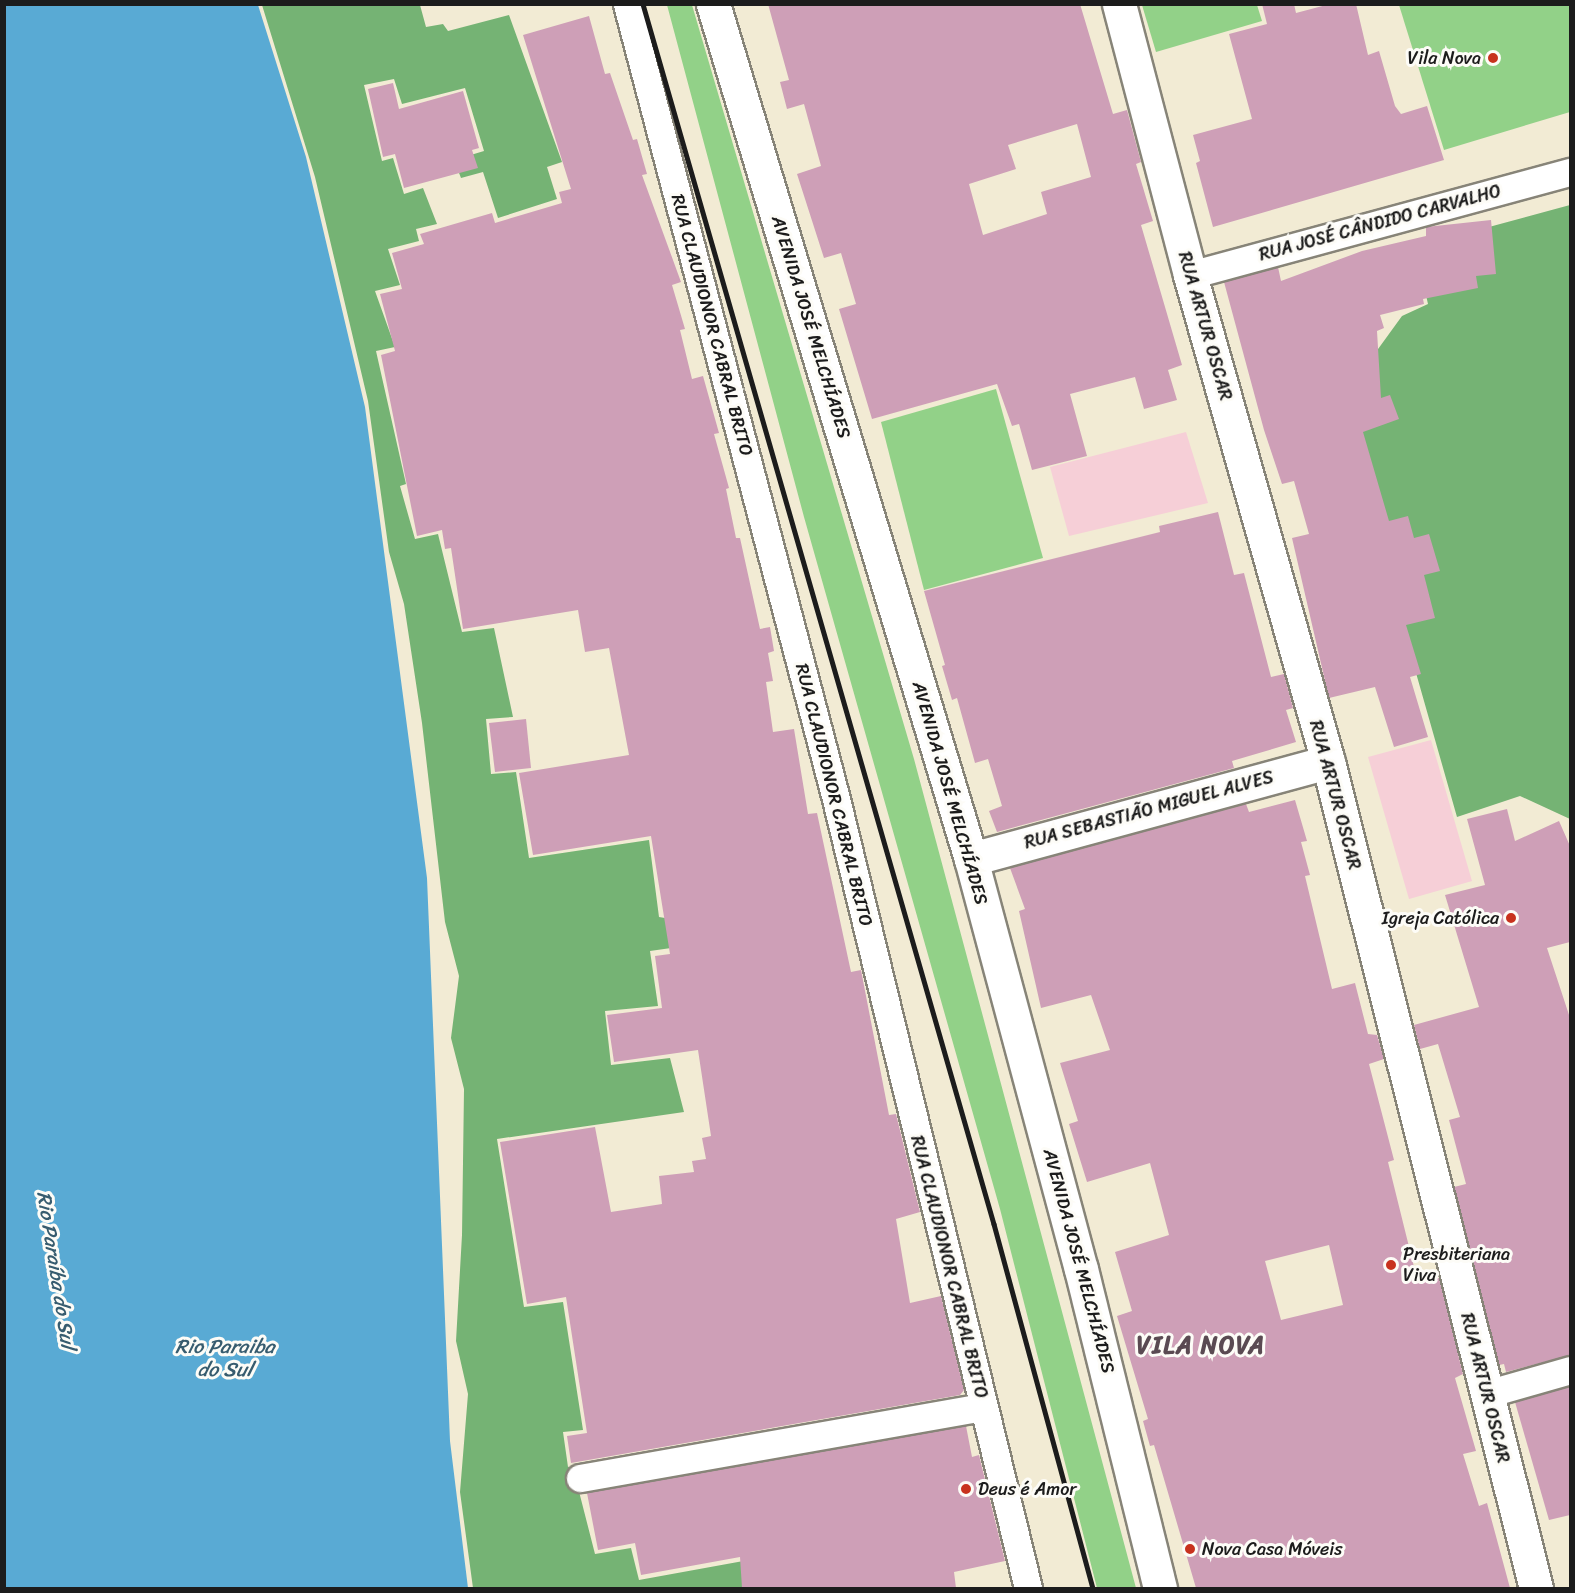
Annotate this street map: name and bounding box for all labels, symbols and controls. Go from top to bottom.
place label: Vila Nova [1407,47,1481,69]
marker: Vila Nova [1486,51,1500,65]
street label: RUA JOSÉ CÂNDIDO CARVALHO [1254,180,1506,266]
street label: RUA CLAUDIONOR CABRAL BRITO [667,192,757,458]
street label: AVENIDA JOSÉ MELCHÍADES [767,214,855,440]
street label: RUA ARTUR OSCAR [1173,249,1237,403]
street label: RUA CLAUDIONOR CABRAL BRITO [791,662,877,928]
street label: AVENIDA JOSÉ MELCHÍADES [908,680,992,906]
street label: RUA ARTUR OSCAR [1305,718,1365,872]
street label: RUA SEBASTIÃO MIGUEL ALVES [1023,767,1275,853]
place label: Igreja Católica [1382,907,1499,929]
marker: Igreja Católica [1504,911,1518,925]
street label: RUA CLAUDIONOR CABRAL BRITO [906,1134,992,1400]
street label: AVENIDA JOSÉ MELCHÍADES [1039,1147,1119,1375]
water label: Rio Paraíba do Sul [32,1189,80,1351]
place label: Presbiteriana Viva [1403,1244,1510,1286]
marker: Presbiteriana Viva [1384,1258,1398,1272]
street label: RUA ARTUR OSCAR [1456,1310,1514,1466]
district label: VILA NOVA [1135,1332,1267,1360]
water label: Rio Paraiba do Sul [175,1335,275,1382]
place label: Deus é Amor [978,1478,1077,1500]
marker: Deus é Amor [959,1482,973,1496]
place label: Nova Casa Móveis [1202,1538,1343,1560]
marker: Nova Casa Móveis [1183,1542,1197,1556]

